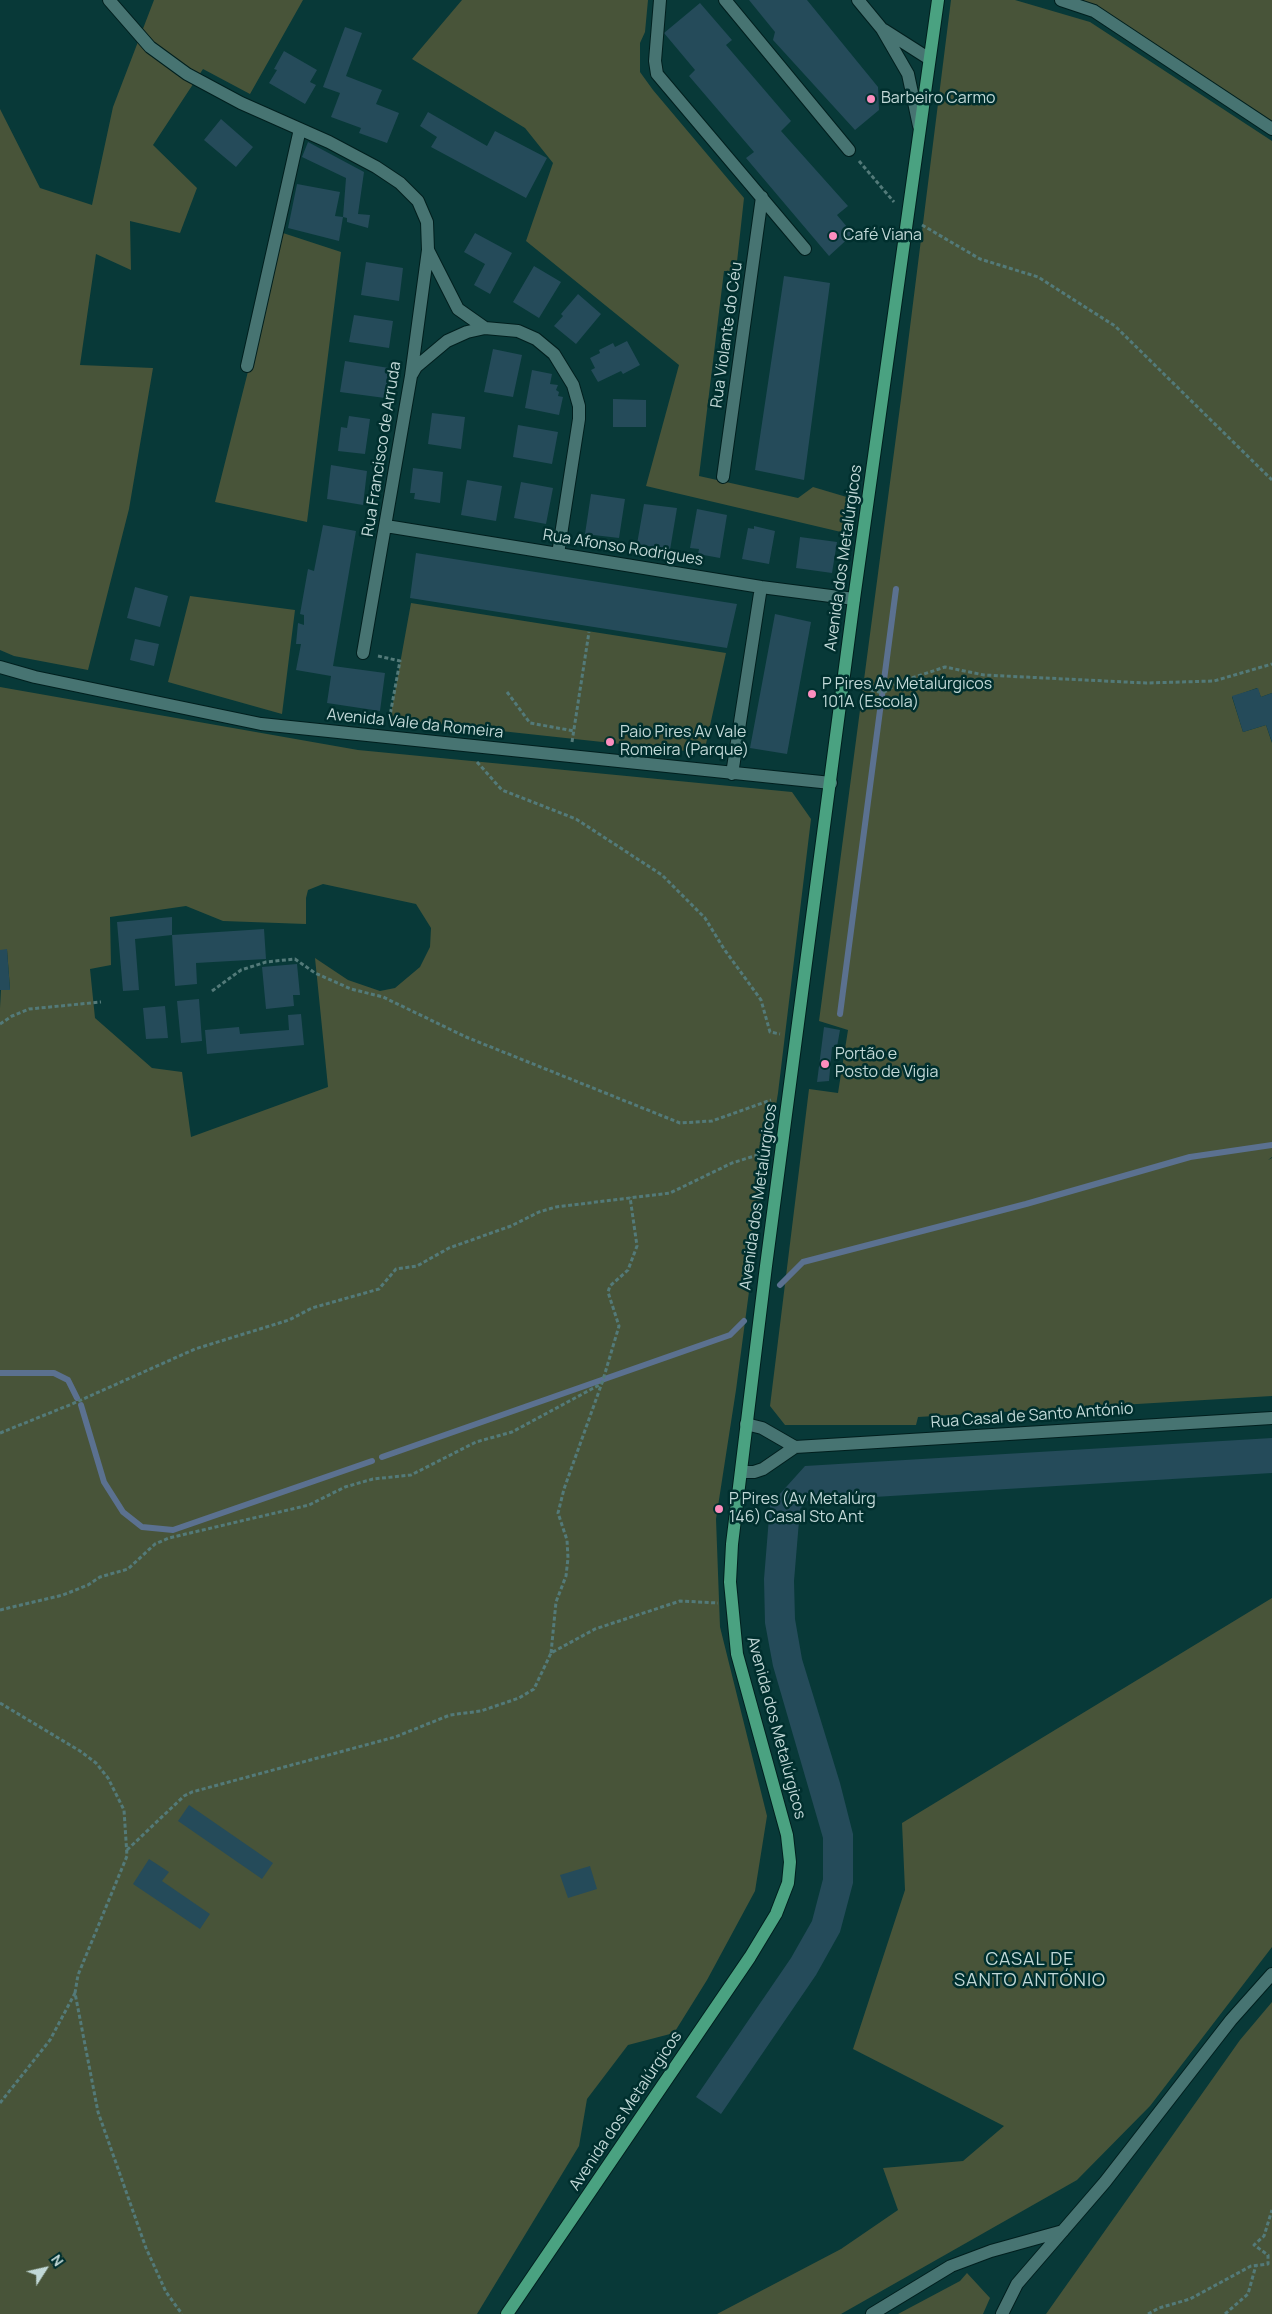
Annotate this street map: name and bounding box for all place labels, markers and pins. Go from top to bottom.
place label: Barbeiro Carmo [881,89,995,109]
marker: Barbeiro Carmo [865,93,877,105]
place label: Café Viana [843,226,922,246]
marker: Café Viana [827,230,839,242]
place label: P Pires Av Metalúrgicos 101A (Escola) [822,675,992,713]
marker: P Pires Av Metalúrgicos 101A (Escola) [806,688,818,700]
place label: Paio Pires Av Vale Romeira (Parque) [620,723,749,761]
marker: Paio Pires Av Vale Romeira (Parque) [604,736,616,748]
place label: Portão e Posto de Vigia [835,1045,938,1083]
marker: Portão e Posto de Vigia [819,1058,831,1070]
place label: P Pires (Av Metalúrg 146) Casal Sto Ant [729,1490,876,1528]
marker: P Pires (Av Metalúrg 146) Casal Sto Ant [713,1503,725,1515]

